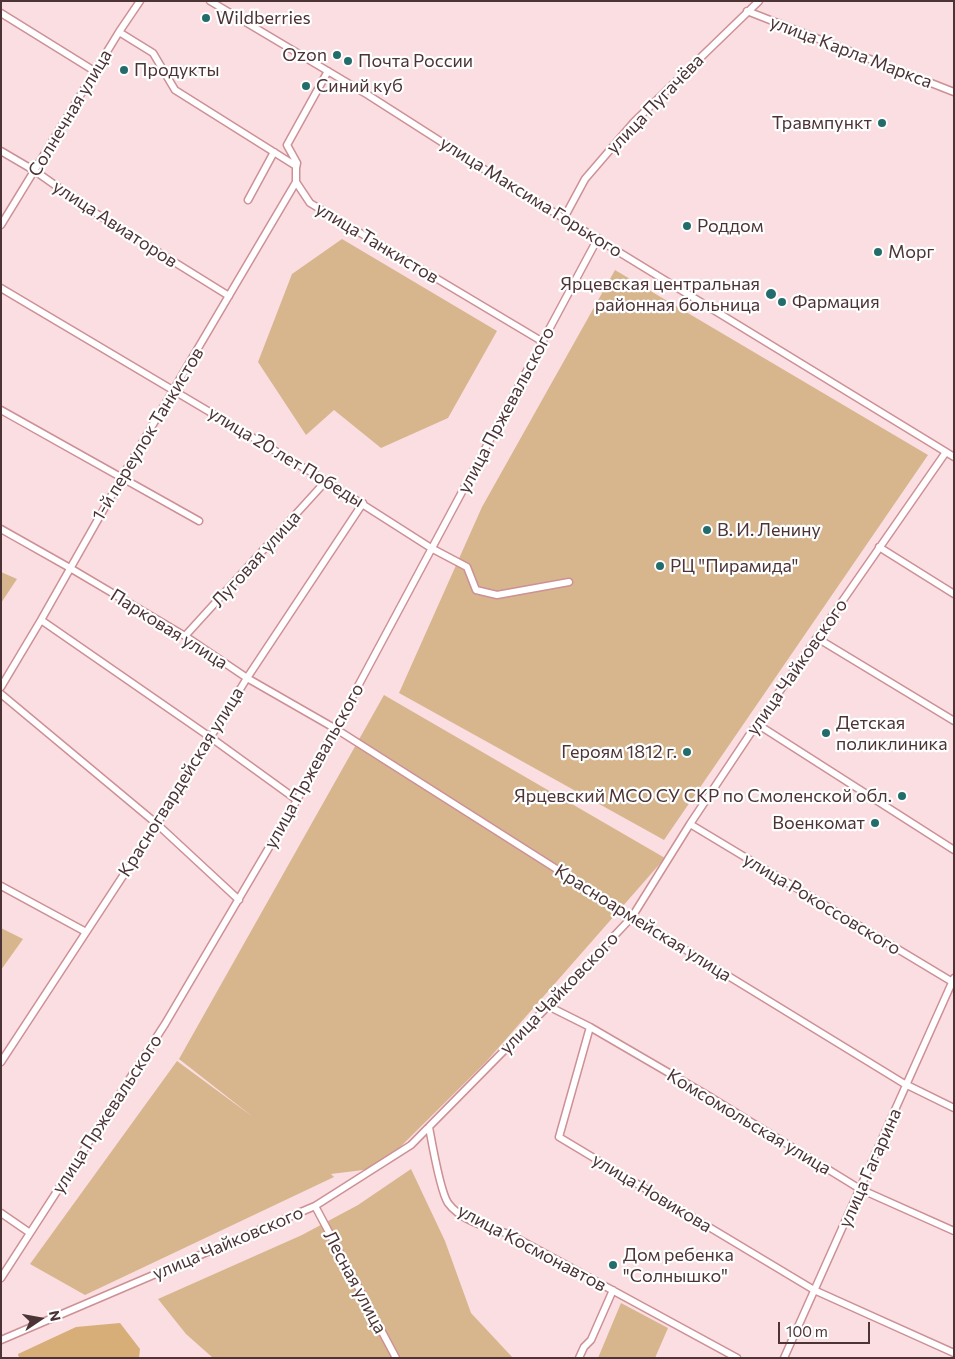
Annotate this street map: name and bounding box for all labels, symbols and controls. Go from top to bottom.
place label: Wildberries [216,7,311,29]
street label: улица Карла Маркса [767,11,935,93]
marker: Wildberries [200,12,212,24]
place label: Ozon [282,44,327,66]
street label: Солнечная улица [24,46,116,180]
marker: Ozon [331,49,343,61]
place label: Почта России [358,50,473,72]
street label: улица Пугачёва [602,50,708,158]
marker: Почта России [342,55,354,67]
place label: Продукты [134,59,219,81]
marker: Продукты [118,64,130,76]
place label: Синий куб [316,75,403,97]
marker: Синий куб [300,80,312,92]
place label: Травмпункт [772,112,872,134]
marker: Травмпункт [876,117,888,129]
street label: улица Максима Горького [436,132,626,262]
street label: улица Авиаторов [49,176,181,272]
street label: улица Танкистов [312,198,442,288]
place label: Роддом [697,215,764,237]
marker: Роддом [681,220,693,232]
place label: Морг [888,241,934,263]
marker: Морг [872,246,884,258]
place label: Ярцевская центральная районная больница [560,273,760,316]
marker: Ярцевская центральная районная больница [764,287,778,301]
place label: Фармация [792,291,880,313]
marker: Фармация [776,296,788,308]
street label: улица Пржевальского [453,323,559,497]
street label: 1-й переулок Танкистов [88,343,208,525]
street label: улица 20 лет Победы [204,402,368,512]
street label: Луговая улица [207,506,305,612]
place label: В. И. Ленину [717,519,821,541]
marker: В. И. Ленину [701,524,713,536]
place label: РЦ "Пирамида" [670,555,799,577]
marker: РЦ "Пирамида" [654,560,666,572]
street label: Парковая улица [106,584,232,674]
street label: улица Чайковского [742,595,852,739]
street label: улица Пржевальского [260,680,368,852]
street label: Красногвардейская улица [114,683,248,881]
place label: Детская поликлиника [836,712,947,754]
marker: Детская поликлиника [820,727,832,739]
place label: Героям 1812 г. [561,741,677,763]
marker: Героям 1812 г. [681,746,693,758]
place label: Ярцевский МСО СУ СКР по Смоленской обл. [514,785,892,807]
marker: Ярцевский МСО СУ СКР по Смоленской обл. [896,790,908,802]
place label: Военкомат [772,812,865,834]
marker: Военкомат [869,817,881,829]
street label: улица Рокоссовского [739,848,905,960]
street label: Красноармейская улица [551,860,735,986]
street label: улица Чайковского [495,927,623,1059]
street label: улица Пржевальского [47,1030,167,1198]
street label: Комсомольская улица [663,1064,835,1180]
street label: улица Гагарина [834,1105,906,1231]
street label: улица Новикова [588,1149,716,1237]
street label: улица Космонавтов [454,1200,610,1296]
street label: улица Чайковского [149,1202,307,1284]
street label: Лесная улица [319,1227,391,1337]
place label: Дом ребенка "Солнышко" [623,1244,734,1286]
marker: Дом ребенка "Солнышко" [607,1259,619,1271]
north arrow [15,1294,65,1344]
text: N [46,1309,65,1323]
scale bar [780,1312,872,1344]
text: 100 m [786,1322,828,1340]

